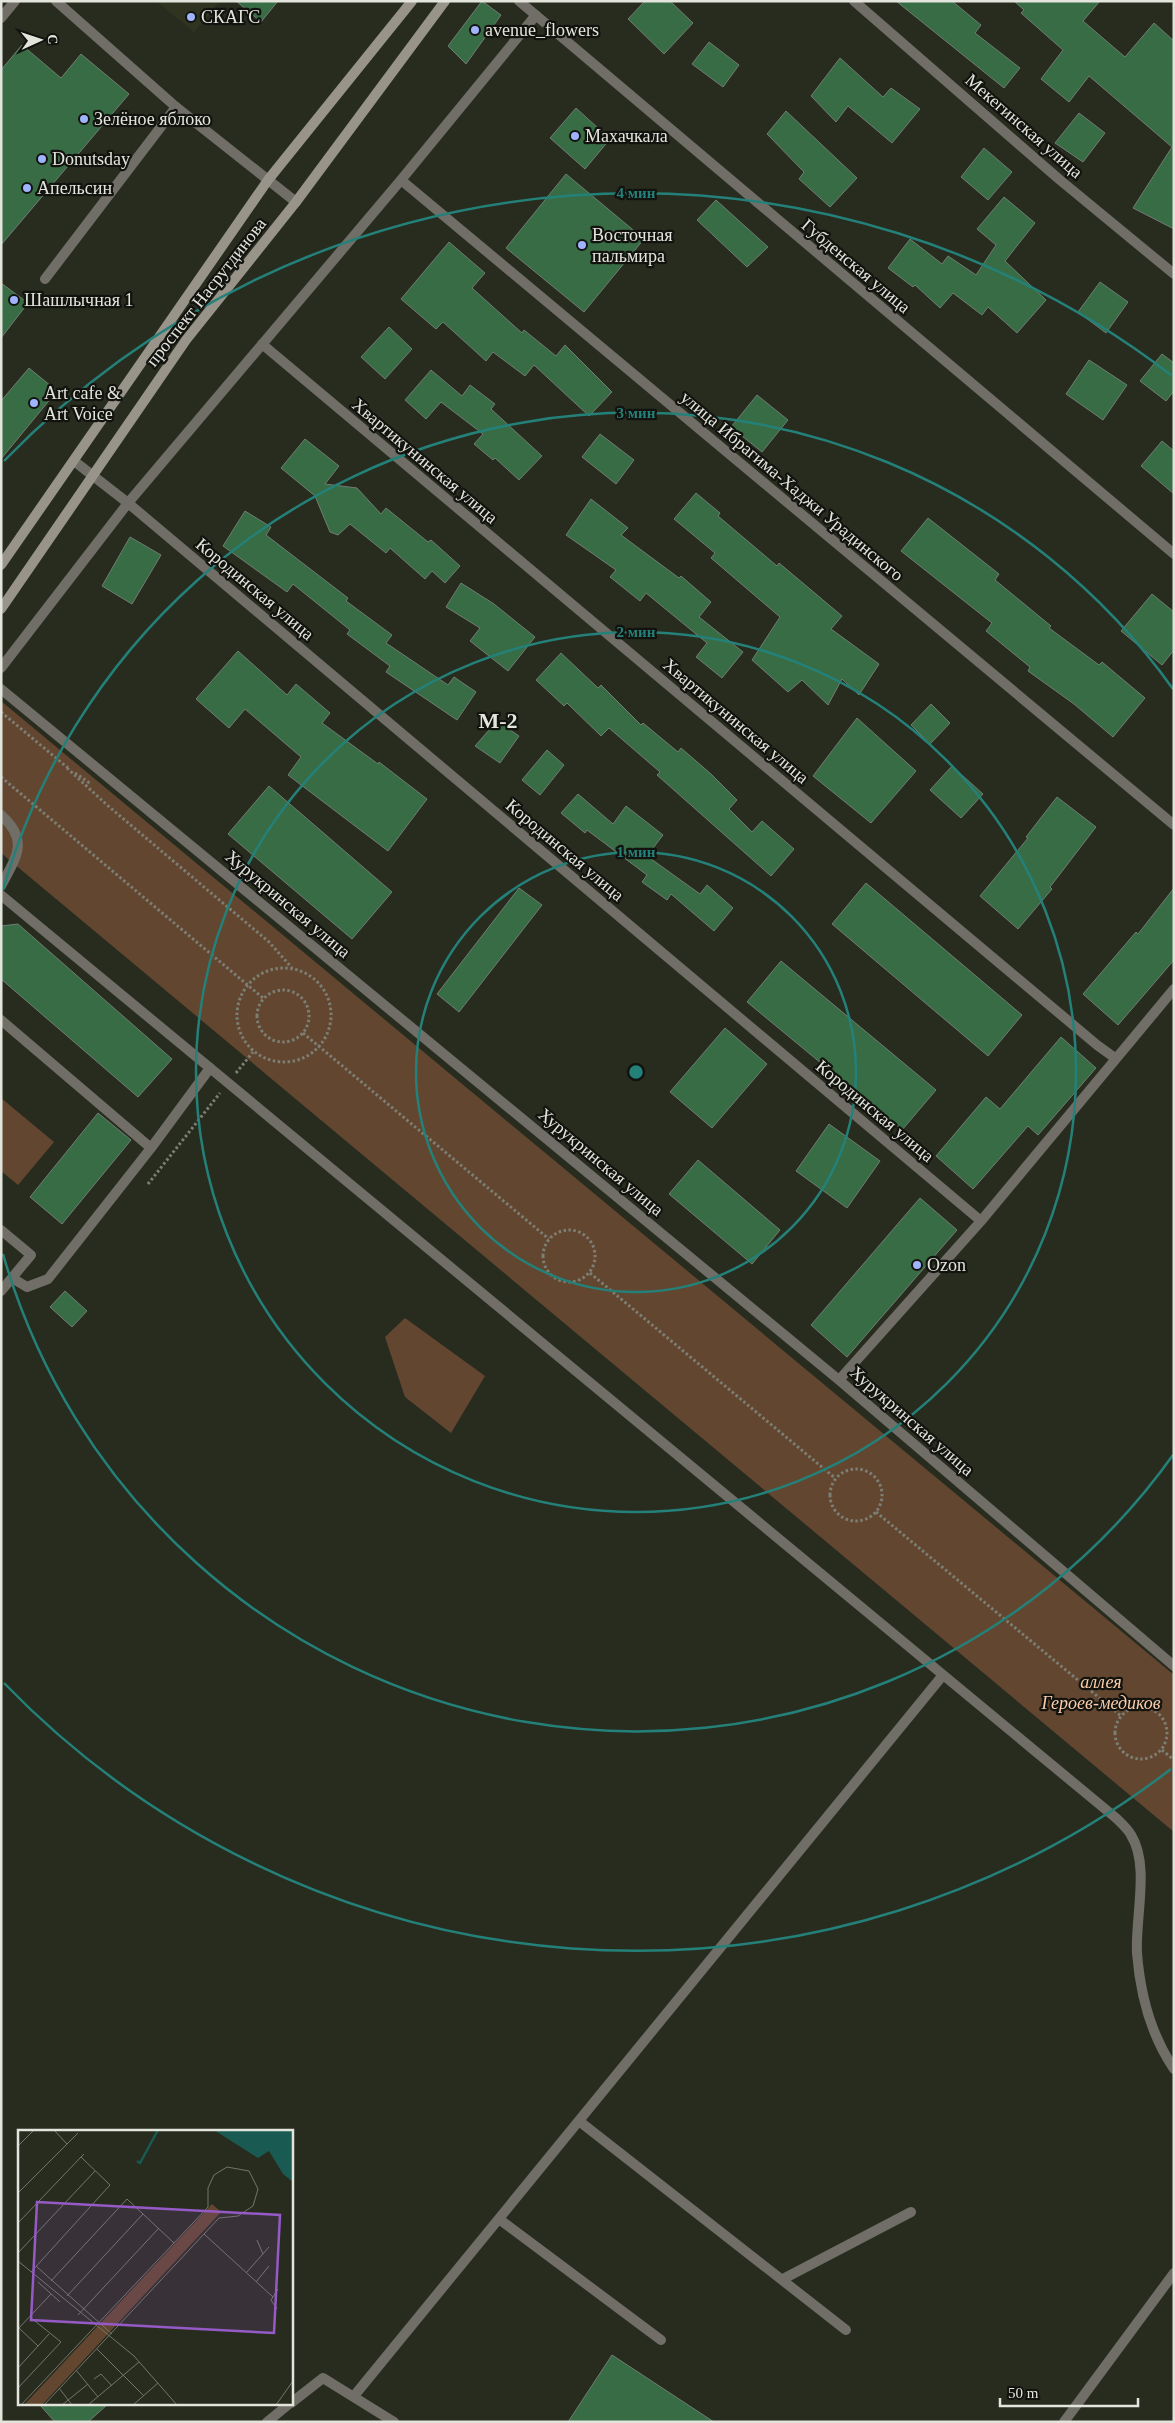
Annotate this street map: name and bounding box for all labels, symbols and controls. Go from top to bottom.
place label: СКАГС [201,7,260,27]
marker: СКАГС [185,11,197,23]
north arrow [15,15,65,65]
place label: avenue_flowers [485,20,599,40]
marker: avenue_flowers [469,24,481,36]
text: С [45,34,60,45]
street label: Мекегинская улица [961,70,1087,182]
place label: Зелёное яблоко [94,109,211,129]
marker: Зелёное яблоко [78,113,90,125]
place label: Махачкала [585,126,668,146]
marker: Махачкала [569,130,581,142]
place label: Donutsday [52,149,130,169]
marker: Donutsday [36,153,48,165]
place label: Апельсин [37,178,112,198]
marker: Апельсин [21,182,33,194]
text: 4 мин [617,185,656,201]
street label: проспект Насрутдинова [142,214,270,370]
street label: Губденская улица [798,215,914,317]
place label: Восточная пальмира [592,225,673,266]
marker: Восточная пальмира [576,239,588,251]
place label: Шашлычная 1 [24,290,134,310]
marker: Шашлычная 1 [8,294,20,306]
place label: Art cafe & Art Voice [44,383,121,424]
street label: улица Ибрагима-Хаджи Урадинского [677,387,907,585]
street label: Хвартикунинская улица [348,394,502,528]
marker: Art cafe & Art Voice [28,397,40,409]
text: 3 мин [617,405,656,421]
street label: Кородинская улица [192,534,318,644]
text: 2 мин [617,624,656,640]
street label: Хвартикунинская улица [659,654,813,788]
district label: М-2 [478,708,518,733]
street label: Кородинская улица [502,795,628,905]
text: 1 мин [617,844,656,860]
street label: Хурукринская улица [221,846,355,962]
street label: Кородинская улица [812,1056,938,1166]
centre of rings [627,1063,645,1081]
street label: Хурукринская улица [534,1104,668,1220]
place label: Ozon [927,1255,966,1275]
marker: Ozon [911,1259,923,1271]
street label: Хурукринская улица [846,1362,978,1480]
park label: аллея Героев-медиков [1040,1672,1161,1713]
inset map [18,2130,292,2406]
scale bar [1000,2376,1138,2408]
text: 50 m [1008,2385,1039,2401]

